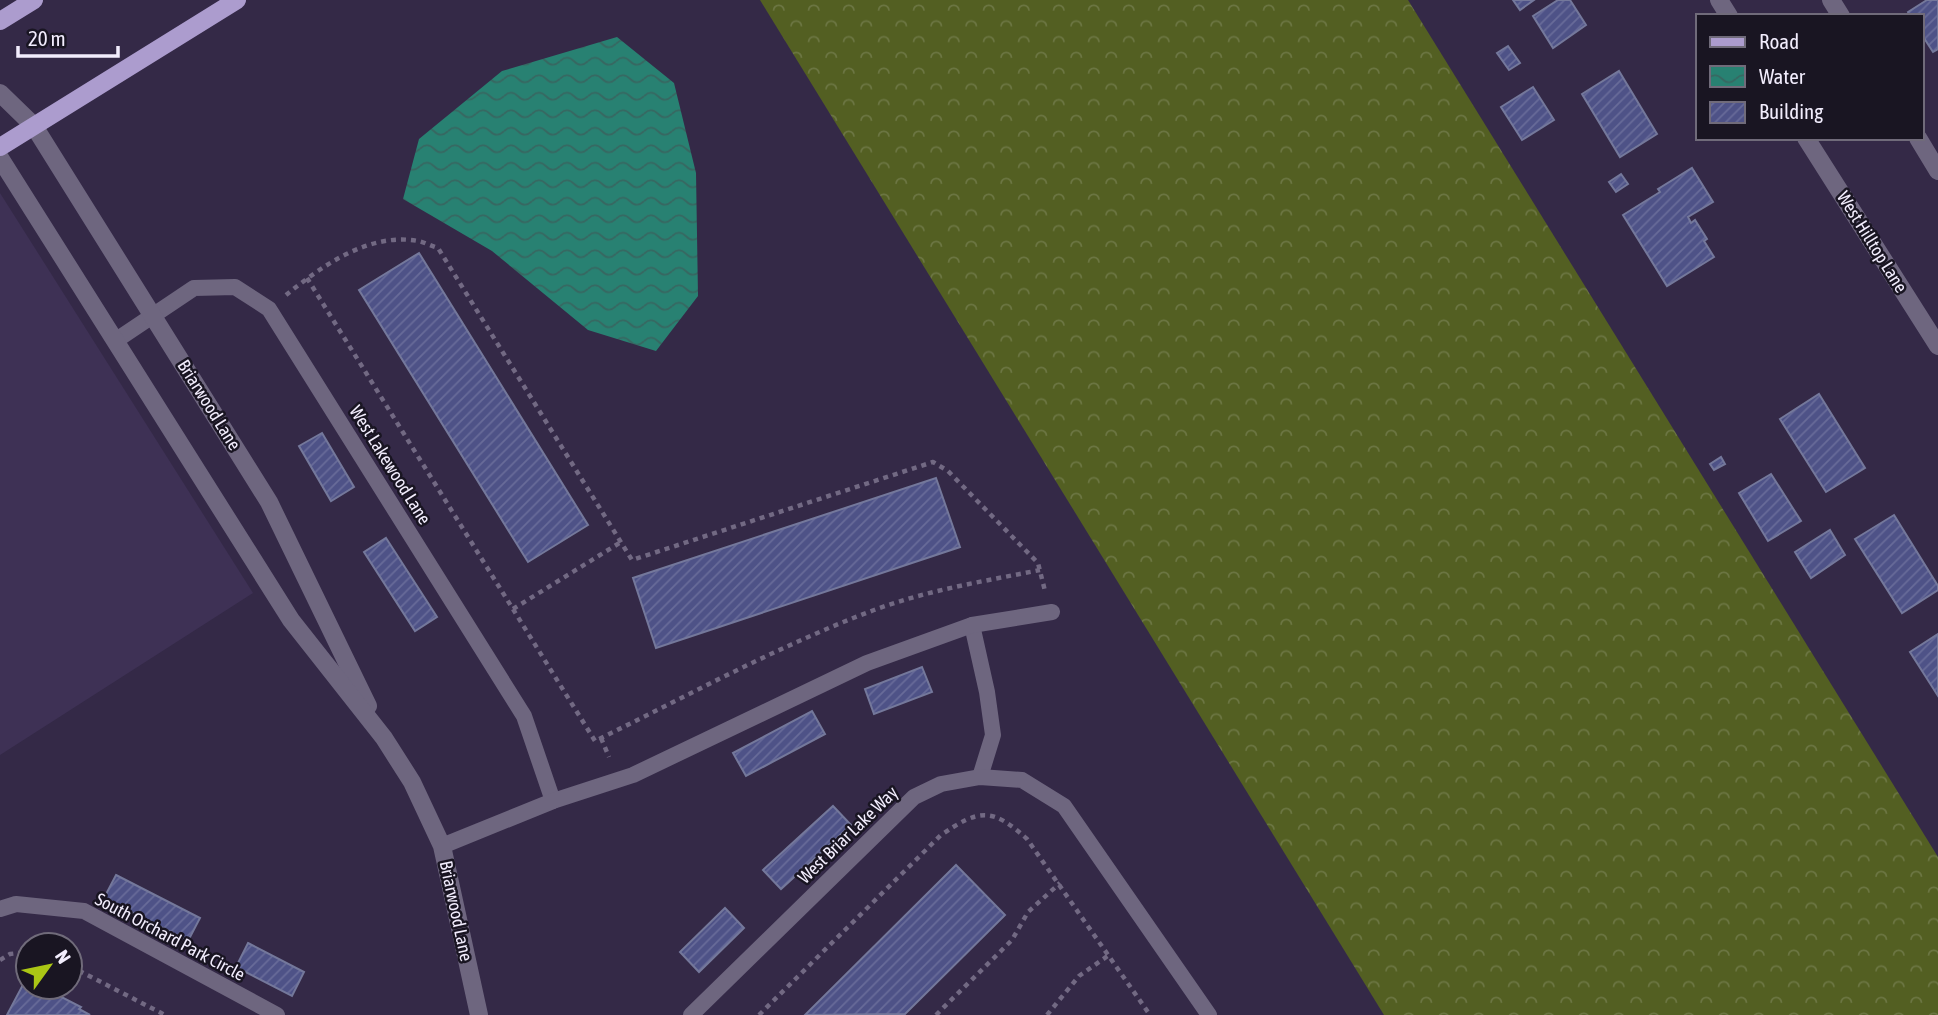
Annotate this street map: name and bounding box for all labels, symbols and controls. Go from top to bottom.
scale bar [18,14,117,58]
legend [1696,14,1924,140]
text: 20 m [28,26,66,50]
text: Road [1759,29,1799,53]
text: Water [1759,64,1806,88]
text: Building [1759,99,1823,123]
street label: West Hilltop Lane [1833,187,1912,296]
street label: Briarwood Lane [173,356,245,454]
street label: West Lakewood Lane [345,401,435,528]
street label: West Briar Lake Way [793,782,902,888]
street label: Briarwood Lane [436,859,477,963]
street label: South Orchard Park Circle [92,888,249,985]
north arrow [14,931,84,1001]
text: N [51,946,76,967]

